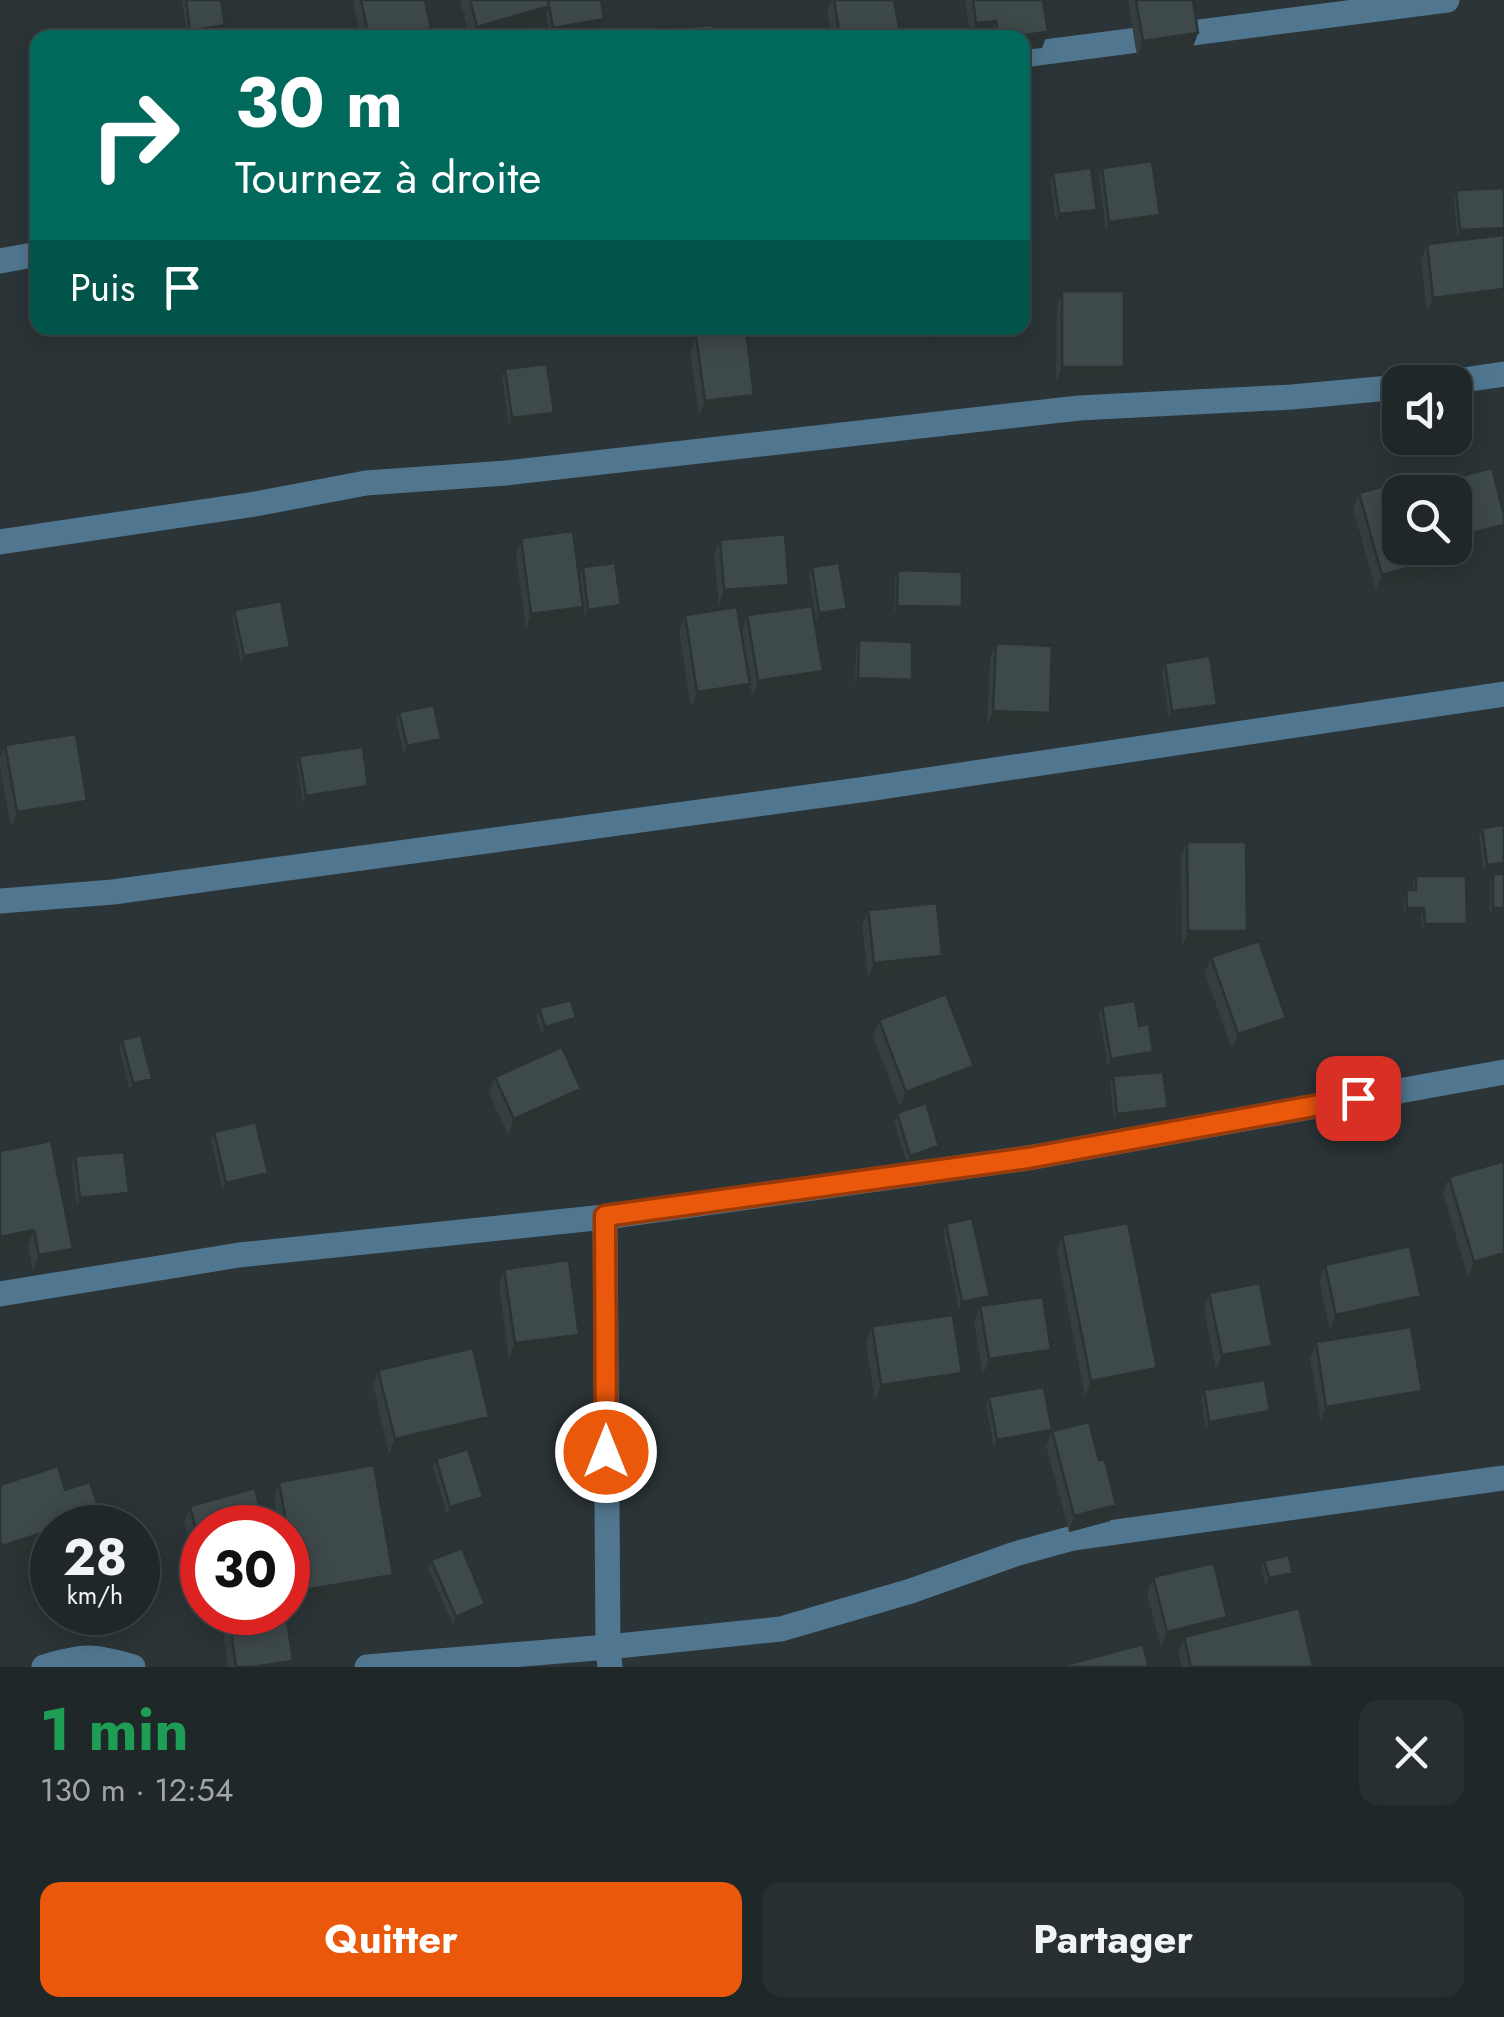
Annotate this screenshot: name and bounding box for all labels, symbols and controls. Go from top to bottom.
text: 30 m [235,52,403,153]
icon: right [70,70,200,200]
text: Tournez à droite [235,145,541,210]
text: Puis [70,260,135,315]
icon: arrive [155,260,210,315]
map controls [1382,365,1472,565]
button: sound [1382,365,1472,455]
button: search [1382,475,1472,565]
pin [1316,1056,1401,1141]
icon: arrive [1331,1071,1386,1126]
position arrow [554,1400,658,1504]
speed limit sign: 30 [180,1505,310,1635]
text: 28 [63,1521,127,1594]
text: km/h [67,1577,123,1613]
text: 1 min [40,1686,189,1773]
button: close [1359,1700,1464,1805]
text: 130 m · 12:54 [40,1767,233,1813]
button: Quitter [40,1882,742,1997]
button: Partager [762,1882,1464,1997]

